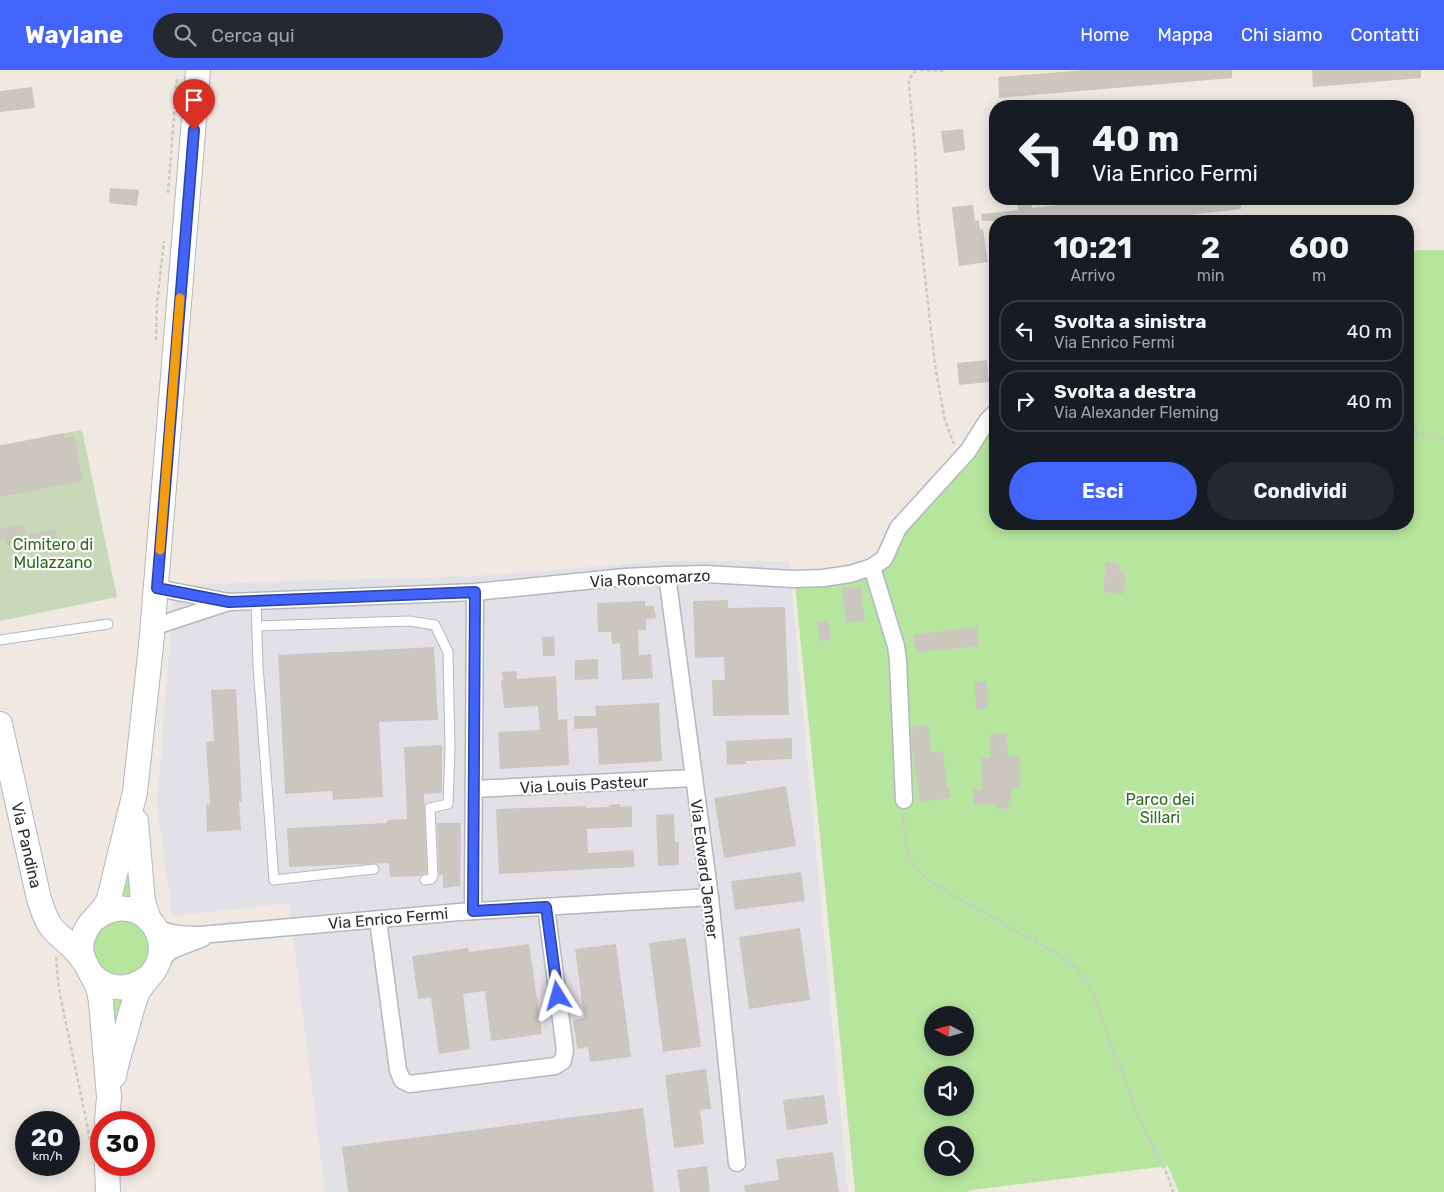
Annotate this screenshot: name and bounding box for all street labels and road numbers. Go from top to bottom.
street label: Via Roncomarzo [589,566,711,591]
street label: Via Louis Pasteur [519,772,649,797]
street label: Via Edward Jenner [687,798,722,940]
street label: Via Pandina [7,800,46,890]
street label: Via Enrico Fermi [327,904,449,933]

